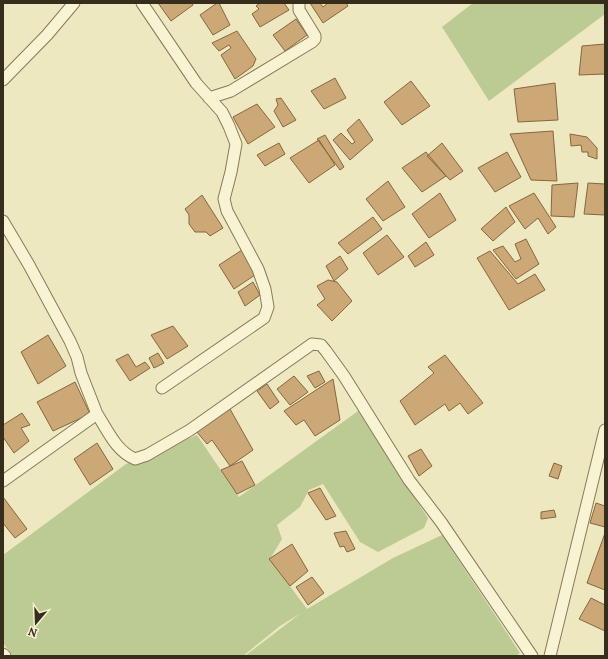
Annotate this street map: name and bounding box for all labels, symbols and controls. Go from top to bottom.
north arrow [16,603,56,643]
text: N [26,624,39,640]

